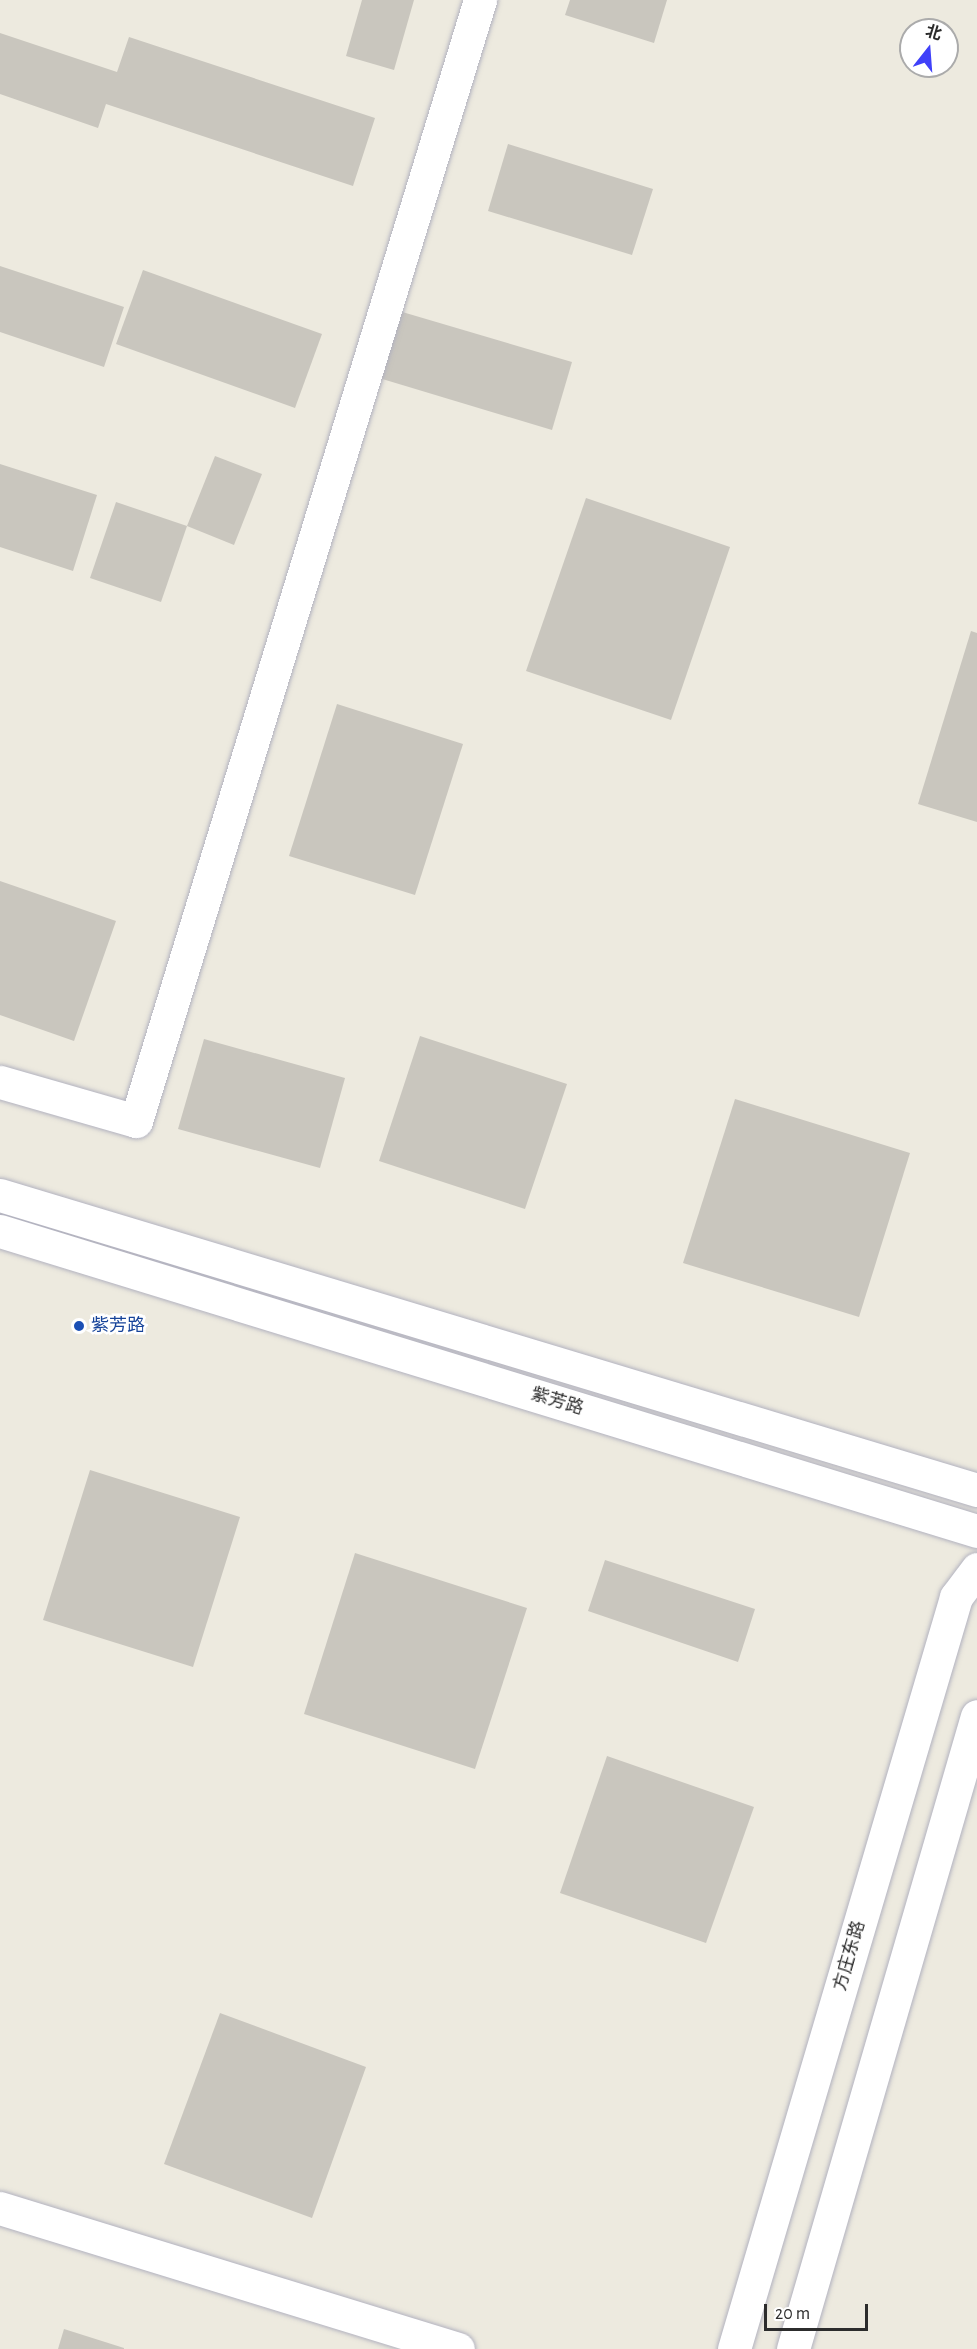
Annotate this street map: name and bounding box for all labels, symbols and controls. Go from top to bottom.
north arrow [899,18,959,78]
text: 北 [924,23,944,43]
place label: 紫芳路 [91,1315,145,1337]
marker: 紫芳路 [72,1319,86,1333]
street label: 紫芳路 [528,1384,586,1420]
street label: 方庄东路 [830,1918,870,1994]
scale bar [767,2292,870,2330]
text: 20 m [775,2305,810,2323]

